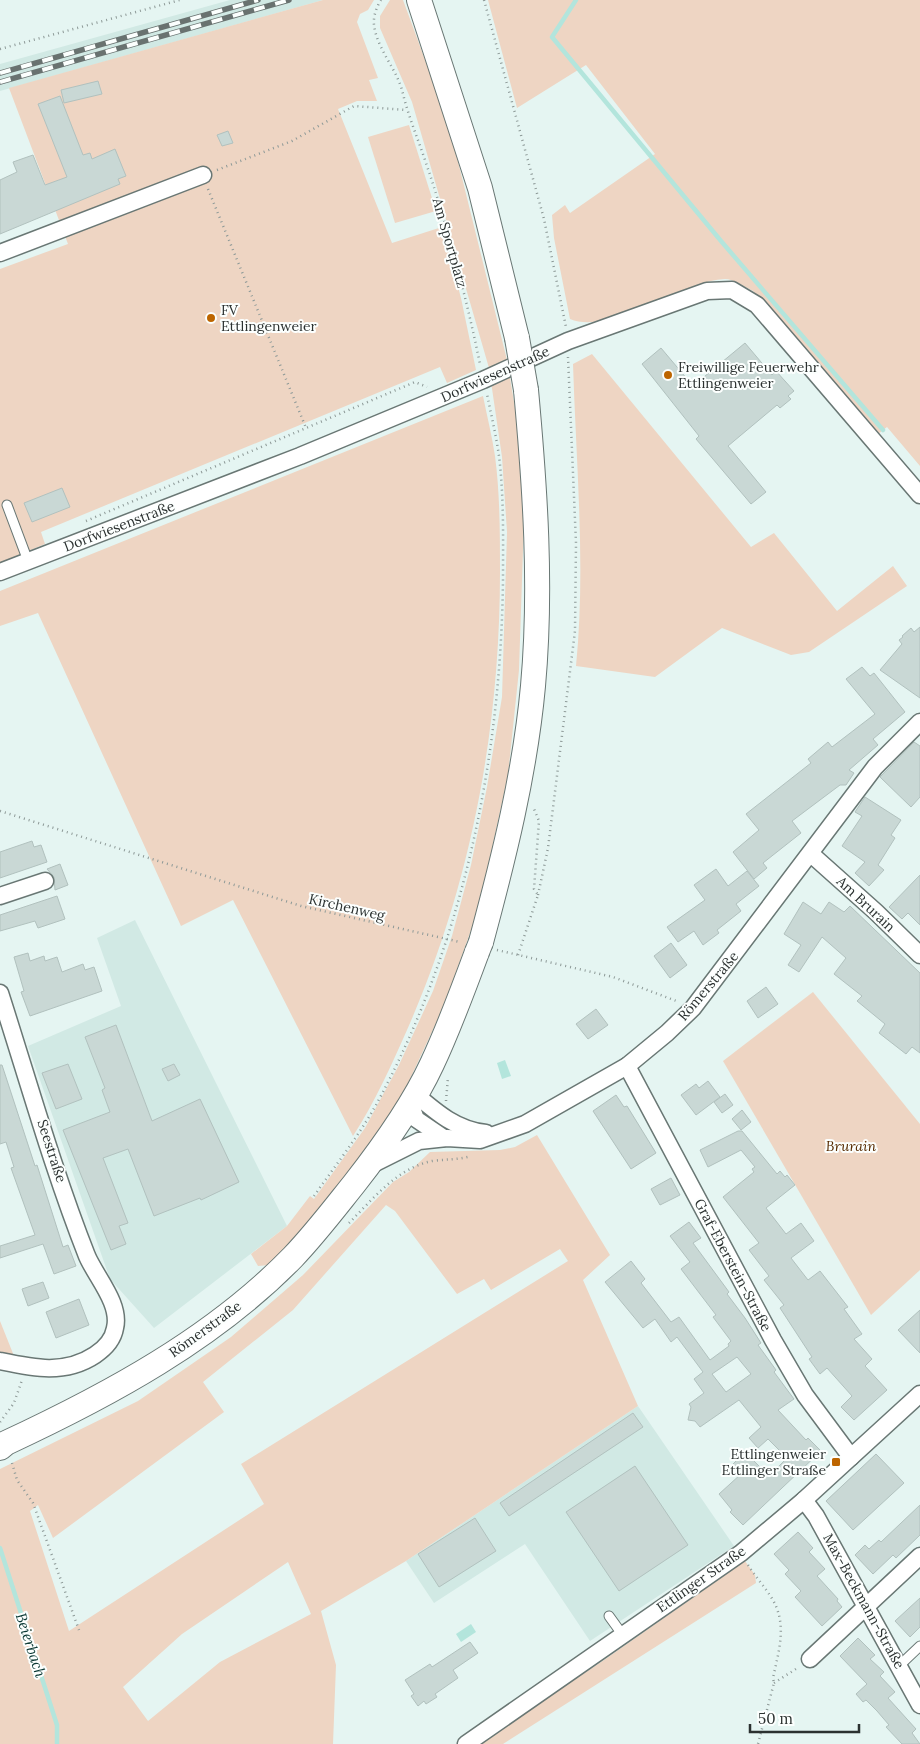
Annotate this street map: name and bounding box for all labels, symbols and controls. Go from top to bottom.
street label: Am Sportplatz [428,195,471,290]
place label: FV Ettlingenweier [221,301,317,335]
marker: FV Ettlingenweier [205,312,217,324]
street label: Dorfwiesenstraße [438,342,553,406]
place label: Freiwillige Feuerwehr Ettlingenweier [678,358,819,392]
marker: Freiwillige Feuerwehr Ettlingenweier [662,369,674,381]
street label: Dorfwiesenstraße [61,496,177,555]
street label: Am Brurain [832,872,899,936]
street label: Kirchenweg [307,890,387,925]
street label: Römerstraße [674,947,743,1024]
street label: Seestraße [33,1117,71,1185]
park label: Brurain [826,1137,877,1155]
street label: Graf-Eberstein-Straße [690,1196,776,1335]
street label: Römerstraße [165,1296,245,1361]
place label: Ettlingenweier Ettlinger Straße [722,1445,826,1479]
marker: Ettlingenweier Ettlinger Straße [830,1456,842,1468]
street label: Max-Beckmann-Straße [819,1530,909,1672]
street label: Ettlinger Straße [653,1541,749,1616]
water label: Beierbach [12,1610,50,1680]
scale bar [750,1702,859,1734]
text: 50 m [758,1709,793,1728]

